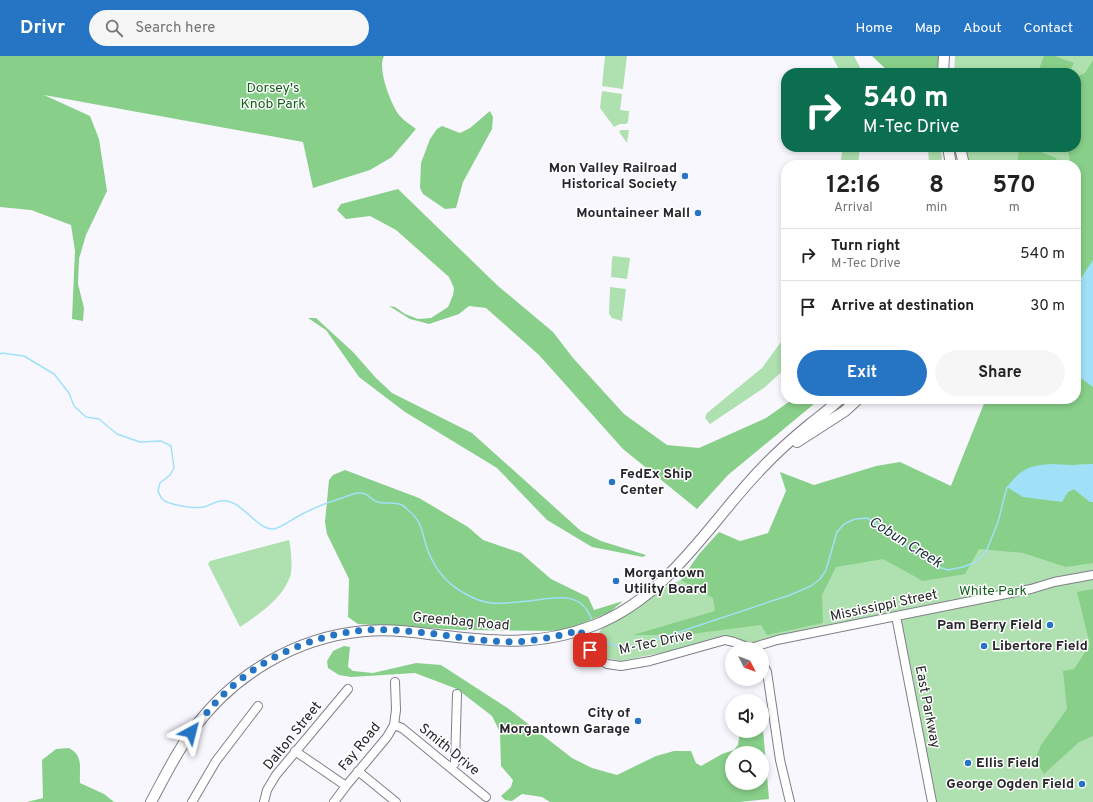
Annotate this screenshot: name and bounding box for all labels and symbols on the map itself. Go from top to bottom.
park label: Dorsey's Knob Park [240,80,306,113]
place label: Mon Valley Railroad Historical Society [549,160,677,193]
marker: Mon Valley Railroad Historical Society [680,171,690,181]
place label: Mountaineer Mall [576,205,690,222]
marker: Mountaineer Mall [693,208,703,218]
place label: FedEx Ship Center [620,466,692,499]
marker: FedEx Ship Center [607,477,617,487]
water label: Cobun Creek [865,513,945,573]
place label: Morgantown Utility Board [624,565,707,598]
marker: Morgantown Utility Board [611,576,621,586]
park label: White Park [959,583,1027,600]
street label: Mississippi Street [829,586,939,626]
street label: Greenbag Road [412,609,510,635]
place label: Pam Berry Field [937,617,1042,634]
marker: Pam Berry Field [1045,620,1055,630]
street label: M-Tec Drive [618,627,694,659]
pin [573,633,607,667]
place label: Libertore Field [992,638,1088,655]
marker: Libertore Field [979,641,989,651]
north arrow [725,642,769,686]
street label: East Parkway [911,664,943,750]
street label: Dalton Street [260,698,326,774]
place label: City of Morgantown Garage [499,705,630,738]
position arrow [170,711,212,753]
marker: City of Morgantown Garage [633,716,643,726]
street label: Fay Road [335,719,385,775]
street label: Smith Drive [415,720,483,780]
place label: Ellis Field [976,755,1039,772]
marker: Ellis Field [963,758,973,768]
place label: George Ogden Field [946,776,1074,793]
marker: George Ogden Field [1077,779,1087,789]

